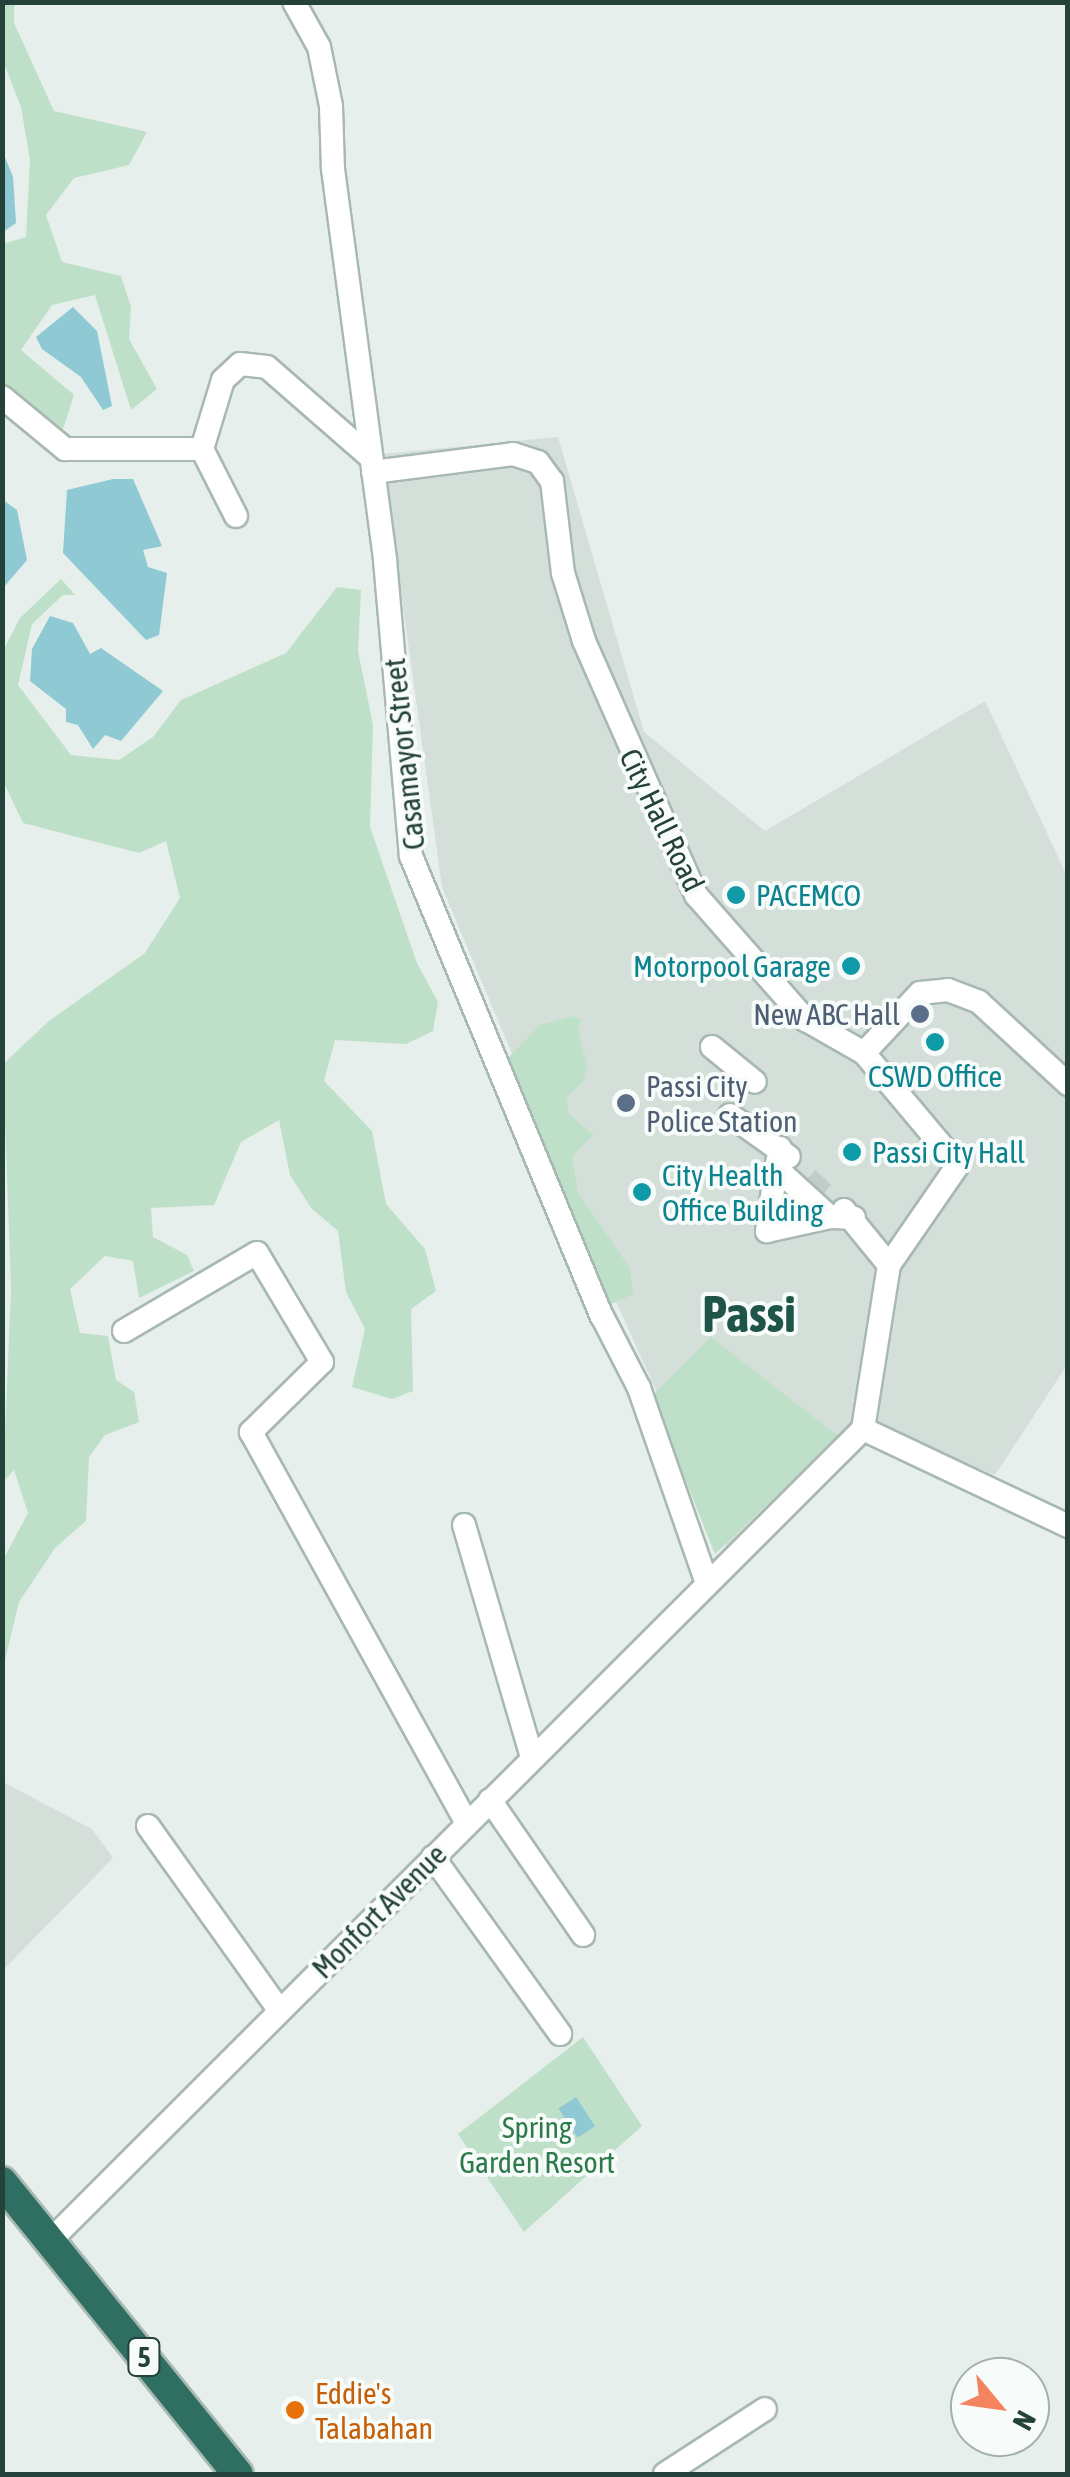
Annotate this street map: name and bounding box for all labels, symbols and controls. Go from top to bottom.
street label: Casamayor Street [376,656,432,852]
street label: City Hall Road [612,743,712,897]
place label: PACEMCO [756,877,861,913]
marker: PACEMCO [725,884,747,906]
place label: Motorpool Garage [633,948,831,984]
marker: Motorpool Garage [840,955,862,977]
place label: New ABC Hall [753,996,900,1032]
marker: New ABC Hall [909,1003,931,1025]
marker: CSWD Office [924,1031,946,1053]
place label: CSWD Office [868,1058,1002,1094]
place label: Passi City Police Station [646,1068,798,1138]
marker: Passi City Police Station [615,1092,637,1114]
place label: Passi City Hall [872,1134,1025,1170]
marker: Passi City Hall [841,1141,863,1163]
place label: City Health Office Building [662,1157,823,1228]
marker: City Health Office Building [631,1181,653,1203]
district label: Passi [702,1285,796,1345]
street label: Monfort Avenue [304,1836,454,1986]
park label: Spring Garden Resort [459,2109,615,2180]
road number: 5 [126,2334,162,2380]
north arrow [950,2357,1050,2457]
place label: Eddie's Talabahan [315,2375,433,2446]
marker: Eddie's Talabahan [284,2399,306,2421]
text: N [1006,2406,1042,2436]

